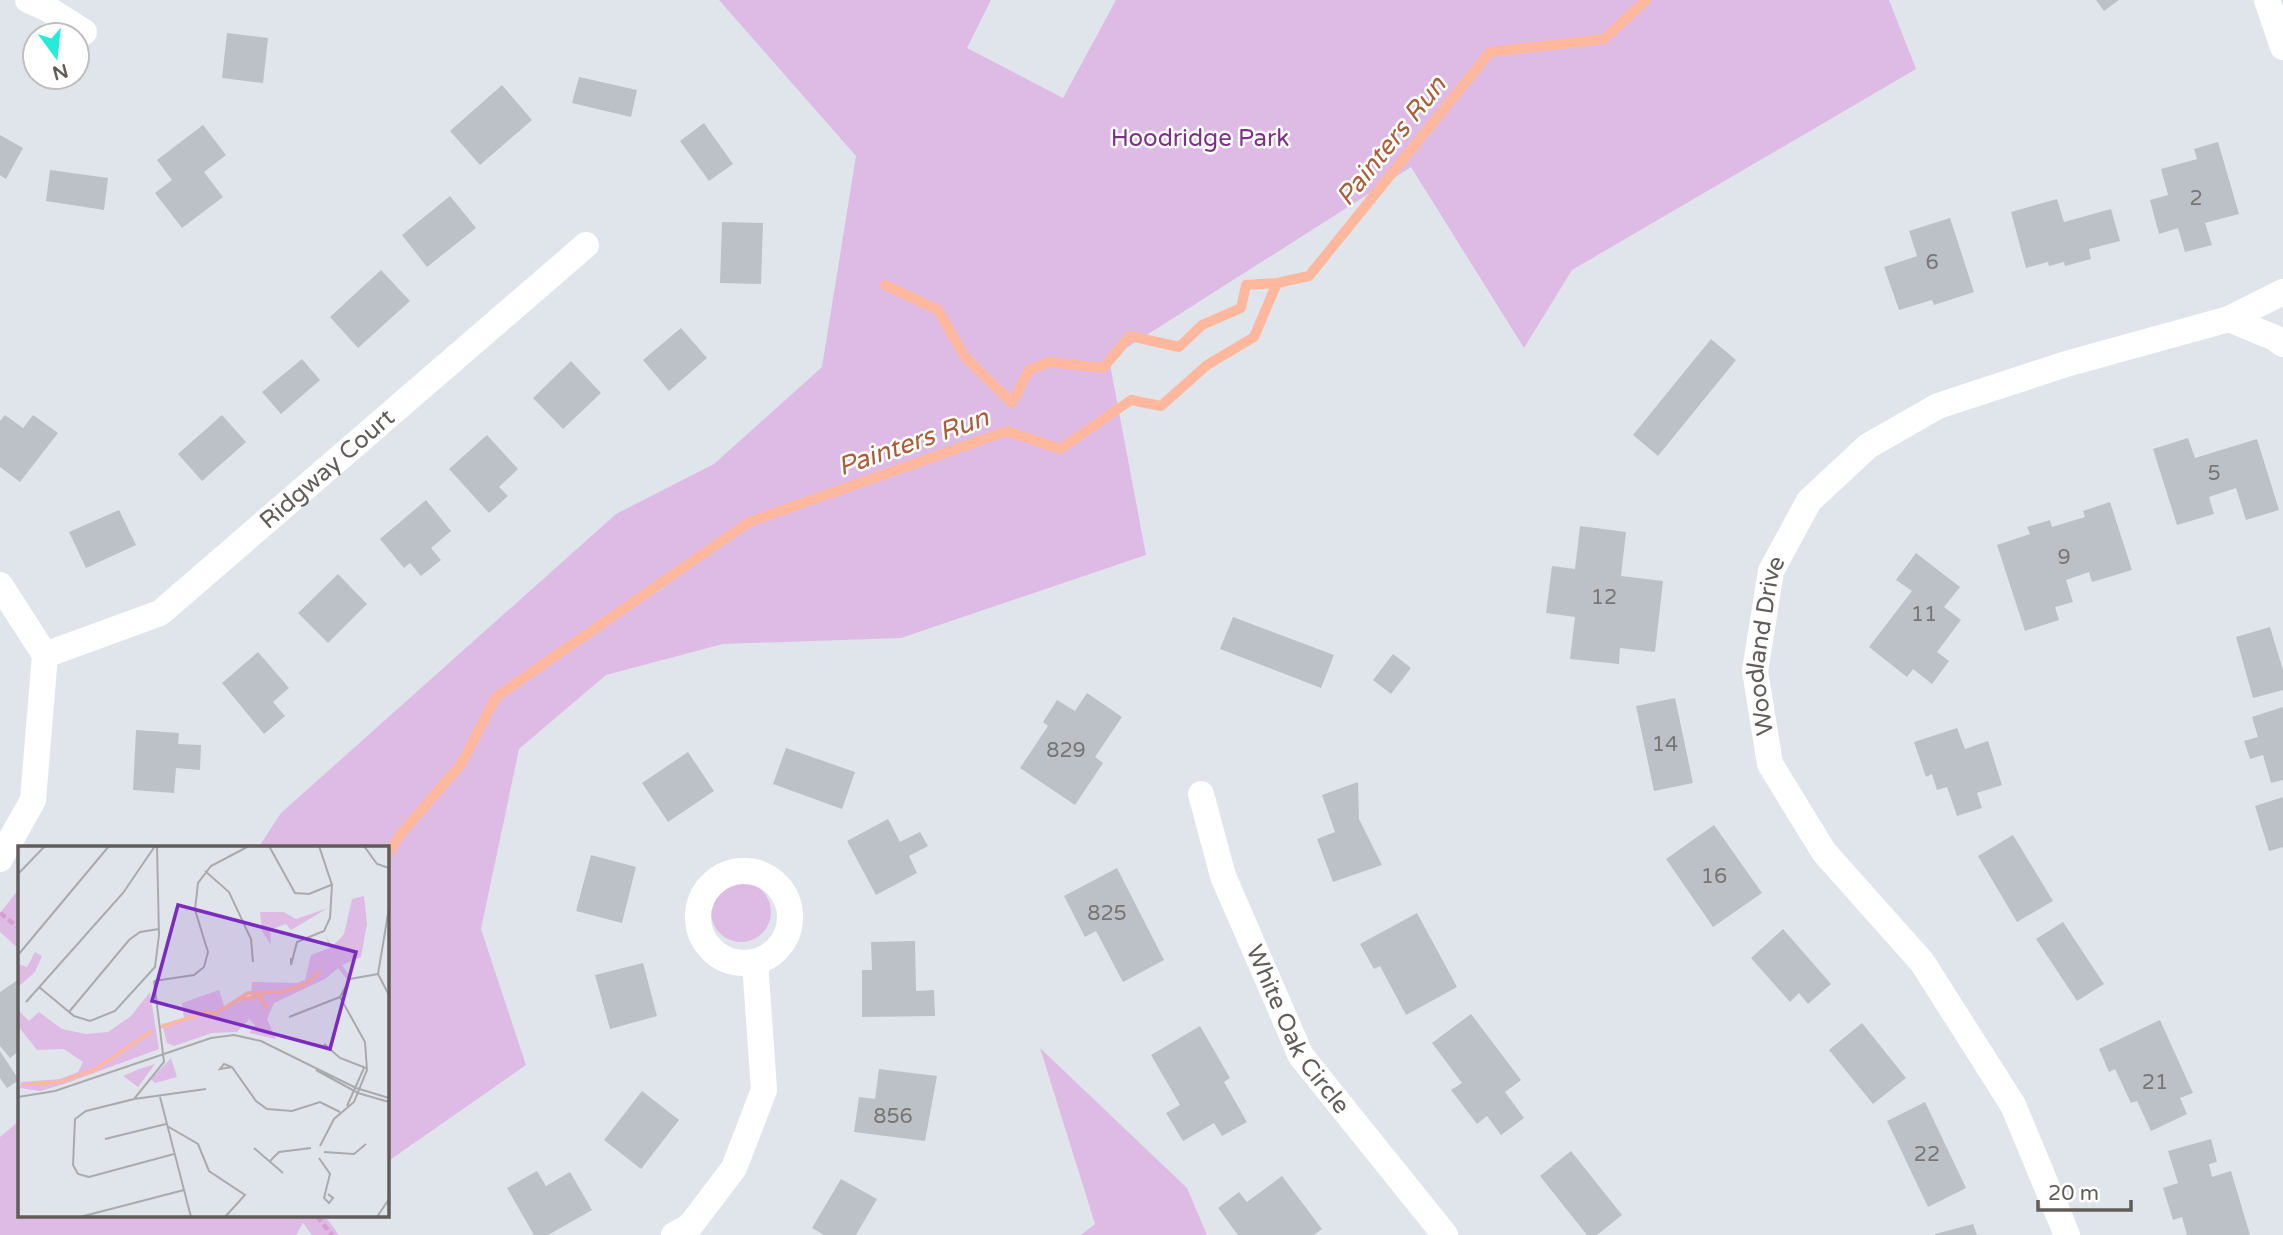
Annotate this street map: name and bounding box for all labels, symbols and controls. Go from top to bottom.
north arrow [21,21,91,91]
text: N [50,59,70,84]
water label: Painters Run [1329,69,1453,212]
park label: Hoodridge Park [1111,124,1289,153]
house number: 2 [2189,186,2203,211]
house number: 6 [1925,250,1939,275]
water label: Painters Run [834,401,993,482]
street label: Ridgway Court [254,403,400,535]
house number: 5 [2207,461,2221,486]
house number: 9 [2057,545,2071,570]
street label: Woodland Drive [1740,550,1791,738]
house number: 12 [1591,585,1617,610]
house number: 11 [1911,602,1937,627]
house number: 14 [1652,732,1678,757]
house number: 829 [1046,738,1086,763]
inset map [18,846,388,1218]
house number: 16 [1701,864,1727,889]
house number: 825 [1087,901,1127,926]
street label: White Oak Circle [1240,940,1356,1119]
house number: 21 [2142,1070,2168,1095]
house number: 856 [873,1104,913,1129]
house number: 22 [1914,1142,1940,1167]
scale bar [2038,1168,2131,1212]
text: 20 m [2048,1181,2099,1206]

